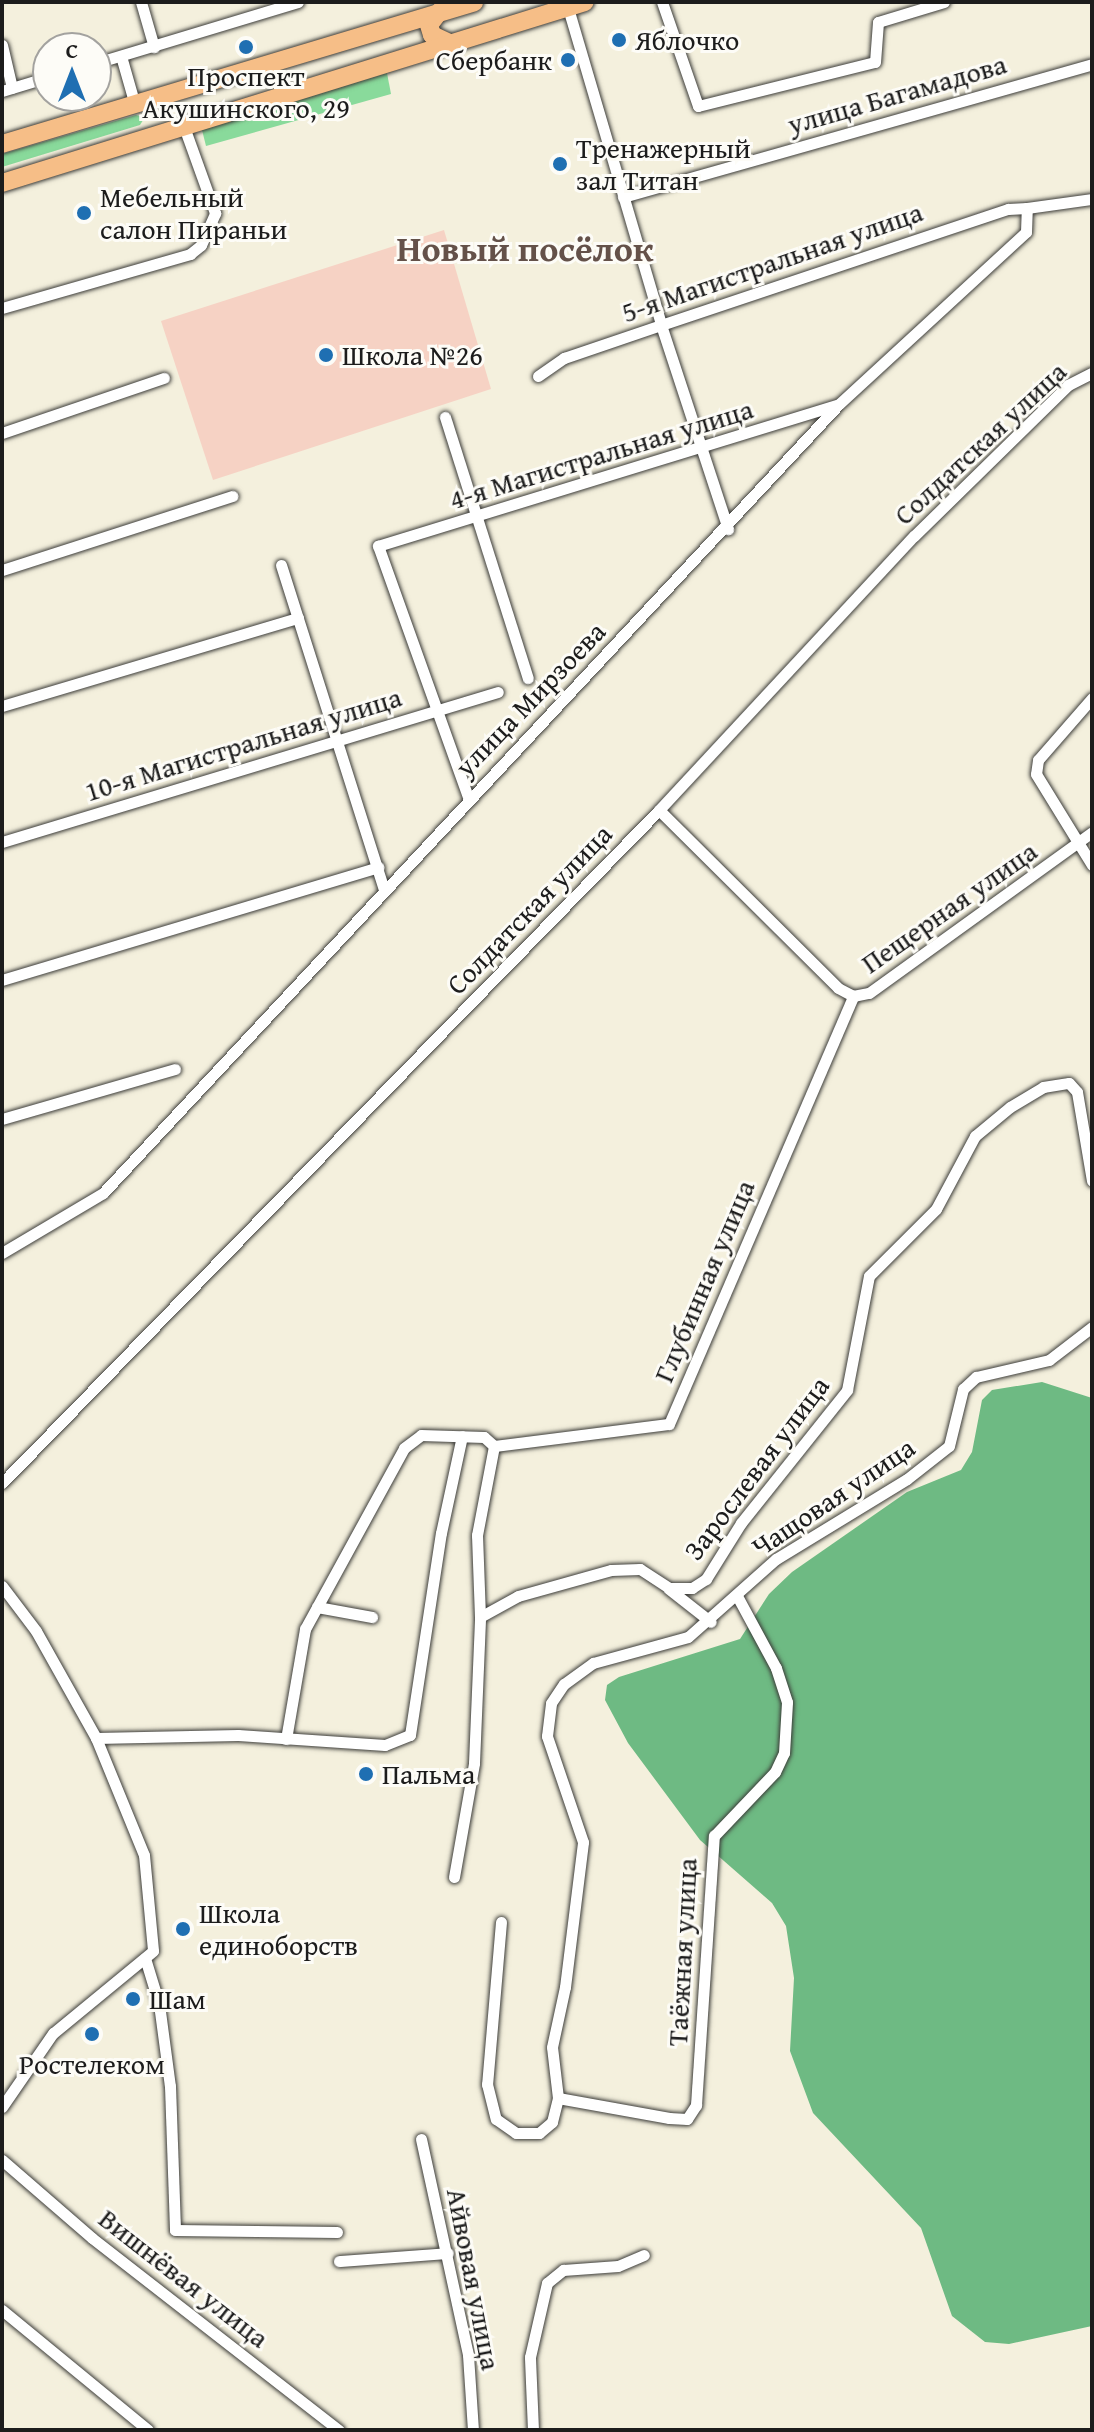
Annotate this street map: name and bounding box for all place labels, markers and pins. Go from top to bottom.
place label: Яблочко [635,23,739,57]
marker: Яблочко [610,31,628,49]
marker: Проспект Акушинского, 29 [237,38,255,56]
place label: Сбербанк [436,43,552,77]
marker: Сбербанк [559,51,577,69]
place label: Проспект Акушинского, 29 [142,59,350,125]
place label: Тренажерный зал Титан [576,131,751,197]
marker: Тренажерный зал Титан [551,155,569,173]
place label: Мебельный салон Пираньи [100,180,287,246]
marker: Мебельный салон Пираньи [75,204,93,222]
place label: Школа №26 [342,338,483,372]
marker: Школа №26 [317,346,335,364]
place label: Пальма [382,1757,475,1791]
marker: Пальма [357,1765,375,1783]
place label: Школа единоборств [199,1896,358,1962]
marker: Школа единоборств [174,1920,192,1938]
place label: Шам [149,1982,206,2016]
marker: Шам [124,1990,142,2008]
marker: Ростелеком [83,2025,101,2043]
place label: Ростелеком [19,2047,165,2081]

